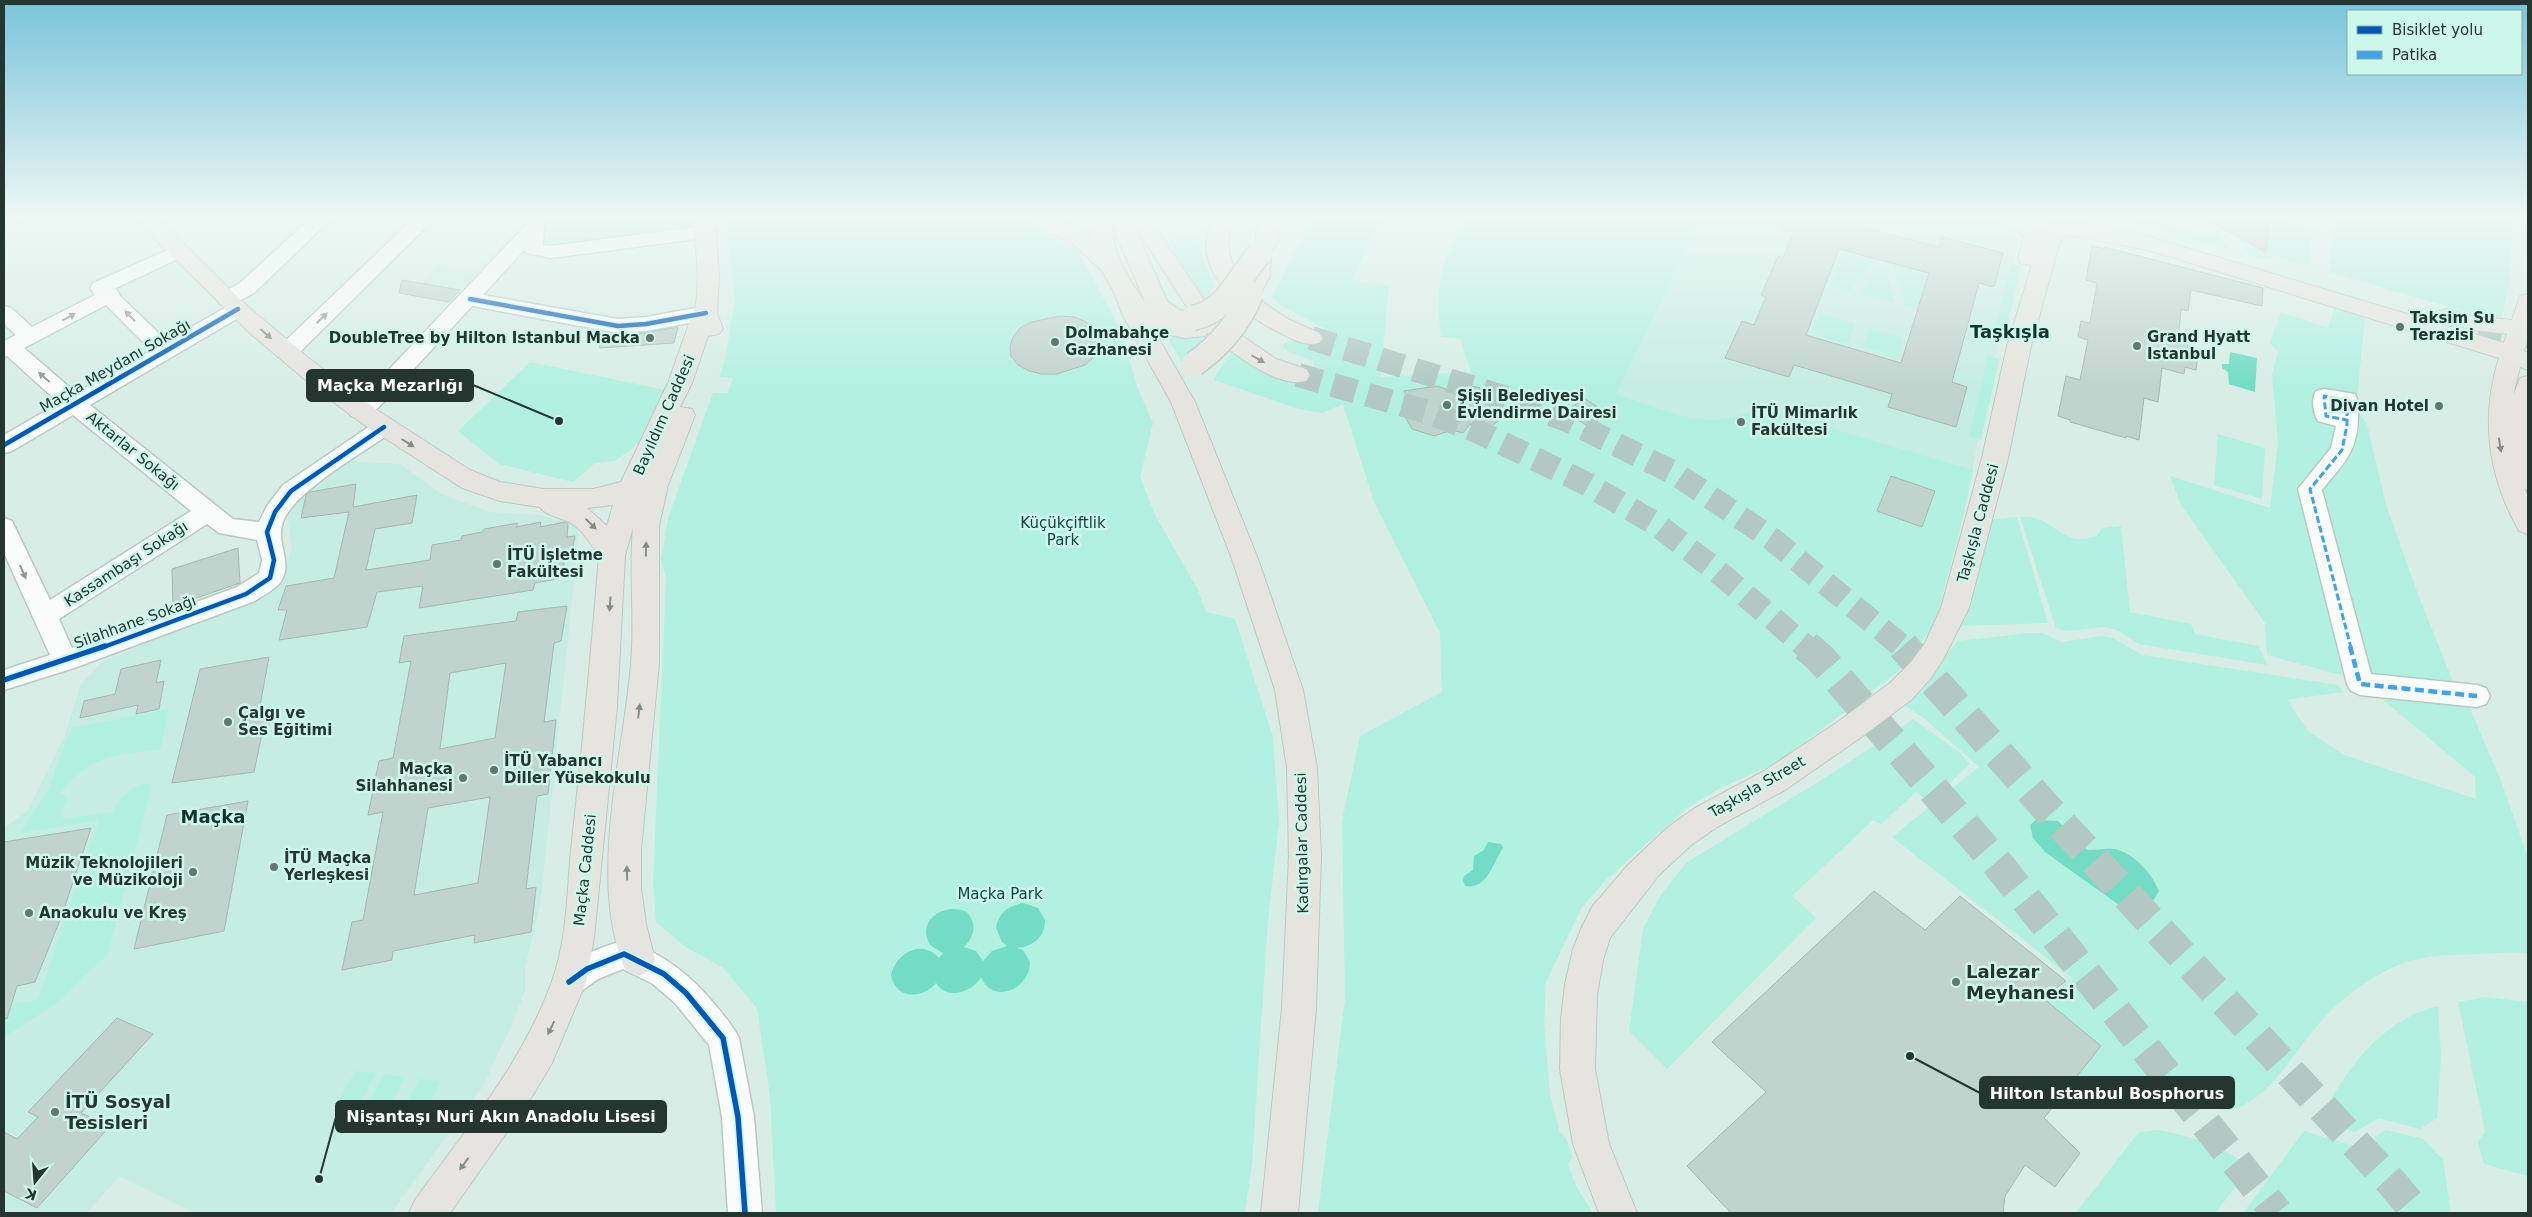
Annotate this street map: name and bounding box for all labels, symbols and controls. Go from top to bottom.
legend [2347,10,2522,75]
text: Bisiklet yolu [2392,21,2483,39]
text: Patika [2392,46,2437,64]
place label: Taksim Su Terazisi [2410,309,2495,344]
one-way arrow [125,310,137,322]
one-way arrow [316,312,328,324]
one-way arrow [61,313,76,321]
street label: Maçka Meydanı Sokağı [36,315,194,417]
district label: Taşkışla [1970,321,2050,342]
marker: Taksim Su Terazisi [2394,321,2406,333]
place label: Dolmabahçe Gazhanesi [1065,324,1169,359]
one-way arrow [259,328,272,339]
place label: Grand Hyatt Istanbul [2147,328,2250,363]
place label: DoubleTree by Hilton Istanbul Macka [329,329,640,347]
marker: DoubleTree by Hilton Istanbul Macka [644,332,656,344]
marker: Dolmabahçe Gazhanesi [1049,336,1061,348]
marker: Grand Hyatt Istanbul [2131,340,2143,352]
street label: Bayıldım Caddesi [629,352,699,478]
one-way arrow [1252,355,1265,364]
callout: Maçka Mezarlığı [307,370,473,401]
one-way arrow [38,372,51,383]
text: Maçka Mezarlığı [317,376,463,395]
place label: Şişli Belediyesi Evlendirme Dairesi [1457,387,1617,422]
place label: Divan Hotel [2330,397,2429,415]
marker: Şişli Belediyesi Evlendirme Dairesi [1441,399,1453,411]
marker: Divan Hotel [2433,400,2445,412]
place label: İTÜ Mimarlık Fakültesi [1751,403,1859,439]
street label: Aktarlar Sokağı [83,408,183,494]
marker: İTÜ Mimarlık Fakültesi [1735,416,1747,428]
one-way arrow [2496,437,2504,453]
one-way arrow [402,438,415,448]
street label: Taşkışla Caddesi [1953,462,2003,585]
park label: Küçükçiftlik Park [1020,514,1106,549]
street label: Kassambaşı Sokağı [61,517,191,611]
one-way arrow [585,518,597,530]
one-way arrow [642,541,650,557]
place label: İTÜ İşletme Fakültesi [507,545,603,581]
marker: İTÜ İşletme Fakültesi [491,558,503,570]
one-way arrow [20,565,28,579]
street label: Silahhane Sokağı [71,592,199,652]
one-way arrow [606,597,614,613]
one-way arrow [635,703,643,719]
place label: Çalgı ve Ses Eğitimi [238,704,332,739]
marker: Çalgı ve Ses Eğitimi [222,716,234,728]
place label: İTÜ Yabancı Diller Yüsekokulu [504,751,651,787]
street label: Taşkışla Street [1705,752,1808,822]
place label: Maçka Silahhanesi [355,760,453,795]
marker: İTÜ Yabancı Diller Yüsekokulu [488,764,500,776]
marker: Maçka Silahhanesi [457,772,469,784]
street label: Kadırgalar Caddesi [1292,772,1312,914]
district label: Maçka [181,806,245,827]
street label: Maçka Caddesi [570,813,600,927]
place label: İTÜ Maçka Yerleşkesi [283,848,371,884]
place label: Müzik Teknolojileri ve Müzikoloji [25,854,183,889]
marker: İTÜ Maçka Yerleşkesi [268,861,280,873]
one-way arrow [622,865,630,881]
marker: Müzik Teknolojileri ve Müzikoloji [187,866,199,878]
park label: Maçka Park [957,885,1043,903]
place label: Anaokulu ve Kreş [39,904,187,922]
marker: Anaokulu ve Kreş [23,907,35,919]
place label: Lalezar Meyhanesi [1966,961,2075,1003]
marker: Lalezar Meyhanesi [1950,976,1962,988]
one-way arrow [547,1020,555,1035]
callout: Hilton Istanbul Bosphorus [1980,1077,2234,1108]
text: Hilton Istanbul Bosphorus [1990,1084,2224,1103]
place label: İTÜ Sosyal Tesisleri [65,1091,171,1133]
callout: Nişantaşı Nuri Akın Anadolu Lisesi [336,1101,666,1132]
marker: İTÜ Sosyal Tesisleri [49,1106,61,1118]
text: Nişantaşı Nuri Akın Anadolu Lisesi [346,1107,656,1126]
north arrow [10,1157,60,1207]
one-way arrow [459,1157,469,1171]
text: K [23,1185,39,1204]

